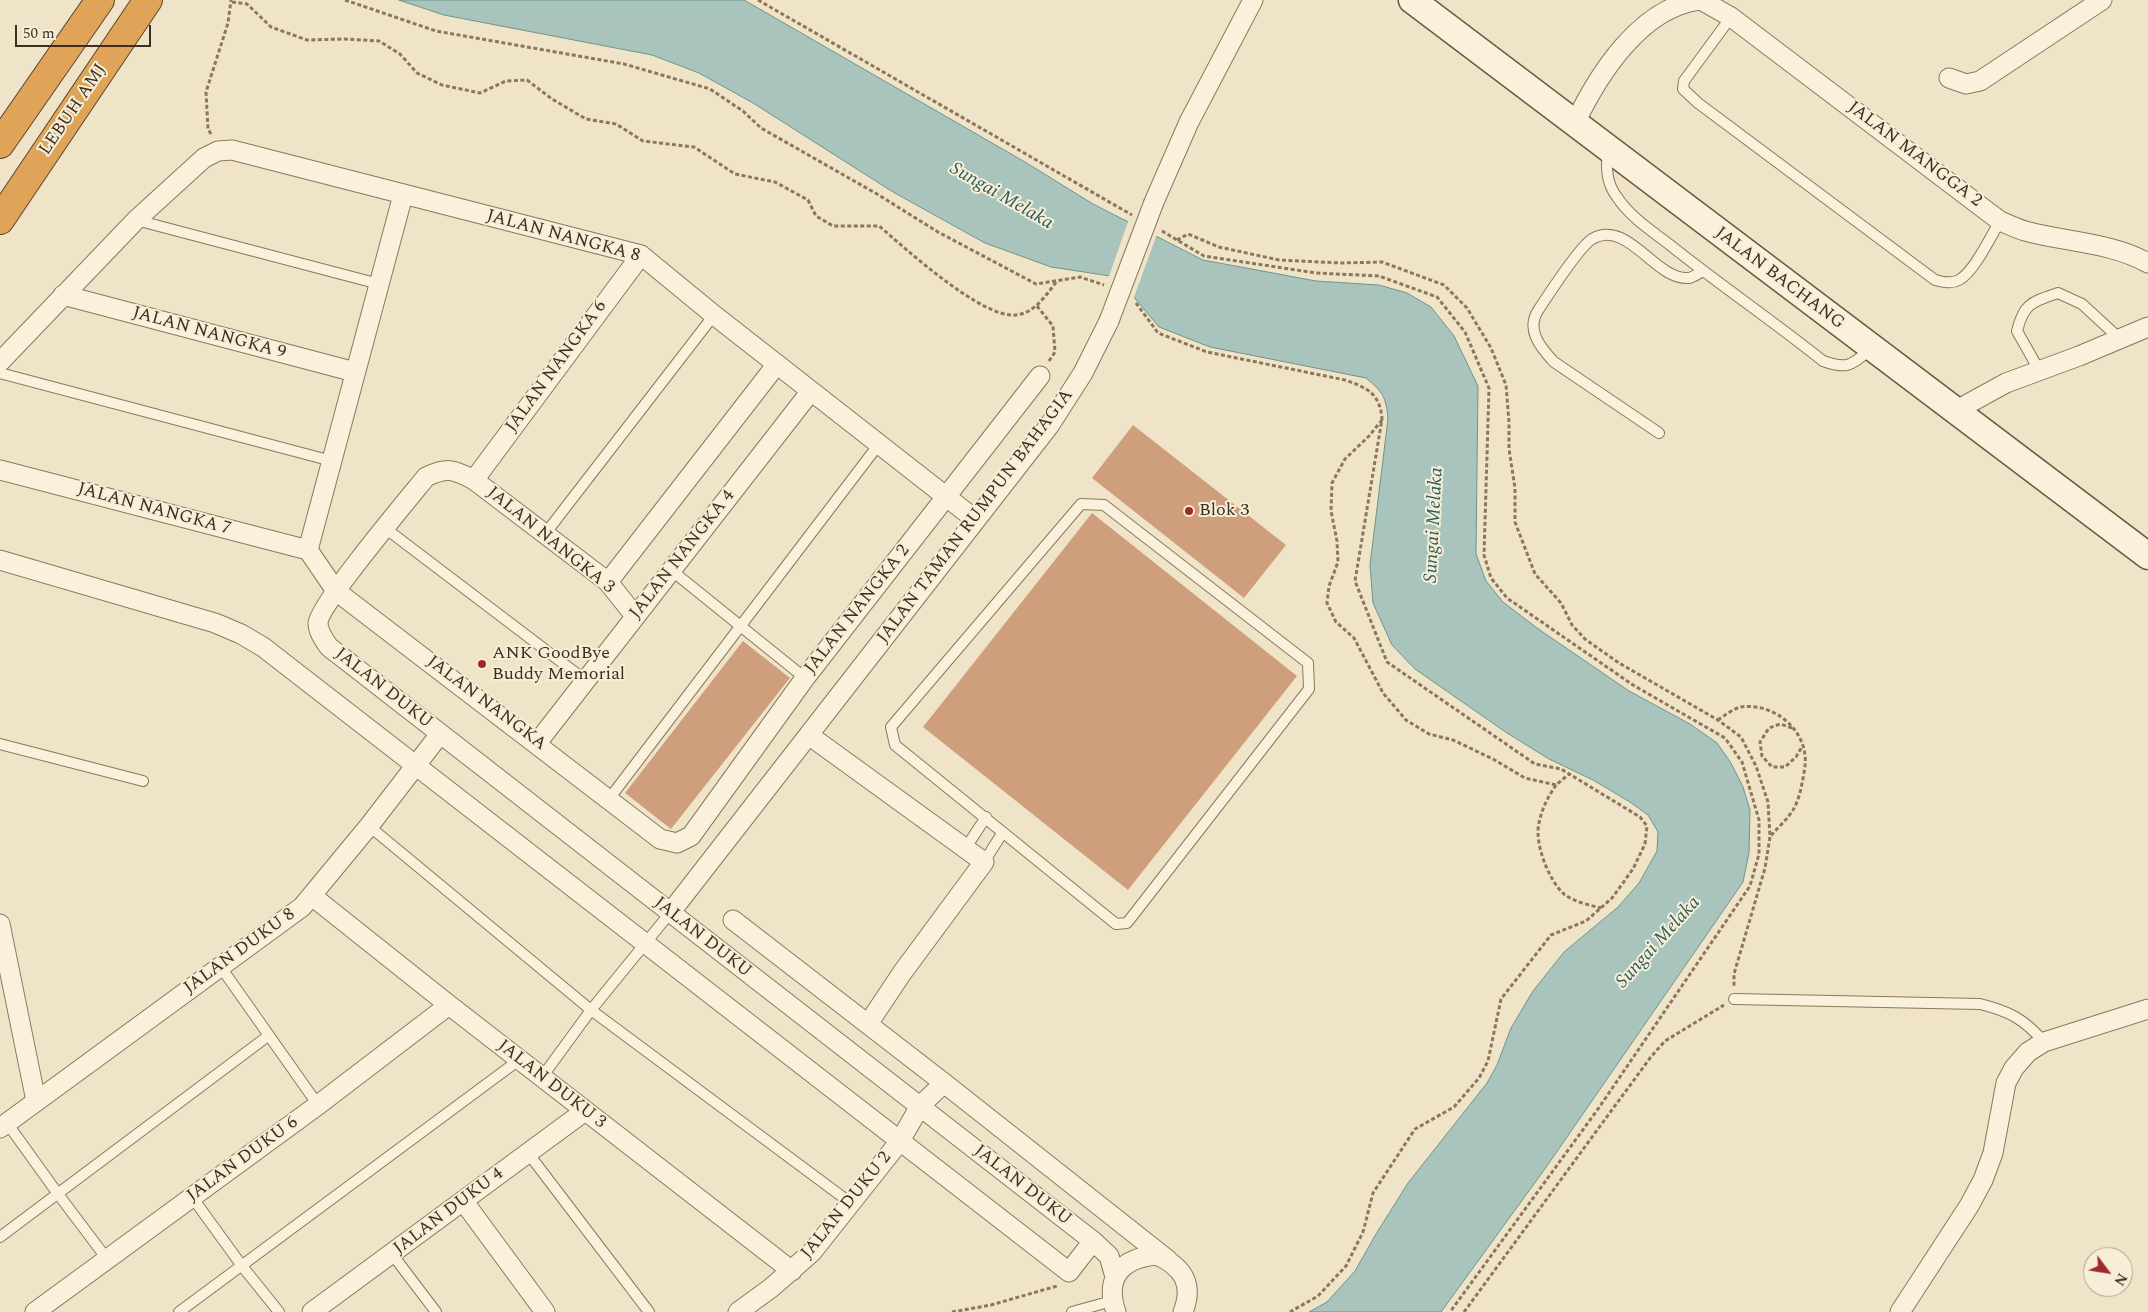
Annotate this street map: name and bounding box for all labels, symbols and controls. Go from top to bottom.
scale bar [18,15,154,47]
text: 50 m [23,22,55,45]
street label: LEBUH AMJ [35,60,113,160]
street label: JALAN MANGGA 2 [1843,97,1985,213]
water label: Sungai Melaka [945,158,1057,236]
street label: JALAN NANGKA 8 [484,206,642,268]
street label: JALAN BACHANG [1710,223,1848,335]
street label: JALAN NANGKA 6 [502,297,612,437]
street label: JALAN NANGKA 9 [130,303,288,365]
street label: JALAN TAMAN RUMPUN BAHAGIA [873,386,1079,648]
water label: Sungai Melaka [1421,467,1449,583]
street label: JALAN NANGKA 7 [75,479,233,541]
street label: JALAN NANGKA 3 [482,483,618,599]
street label: JALAN NANGKA 4 [626,486,740,624]
place label: Blok 3 [1199,500,1249,522]
marker: Blok 3 [1183,505,1195,517]
street label: JALAN NANGKA 2 [801,541,915,679]
place label: ANK GoodBye Buddy Memorial [492,643,625,686]
street label: JALAN DUKU [330,644,436,734]
street label: JALAN NANGKA [422,652,550,756]
marker: ANK GoodBye Buddy Memorial [476,658,488,670]
water label: Sungai Melaka [1612,892,1706,994]
street label: JALAN DUKU [649,893,755,983]
street label: JALAN DUKU 8 [180,904,300,1000]
street label: JALAN DUKU 3 [492,1036,610,1134]
street label: JALAN DUKU 6 [183,1112,303,1208]
street label: JALAN DUKU [969,1141,1075,1231]
street label: JALAN DUKU 2 [797,1148,897,1264]
street label: JALAN DUKU 4 [390,1164,508,1260]
north arrow [2083,1247,2133,1297]
text: N [2108,1269,2132,1290]

